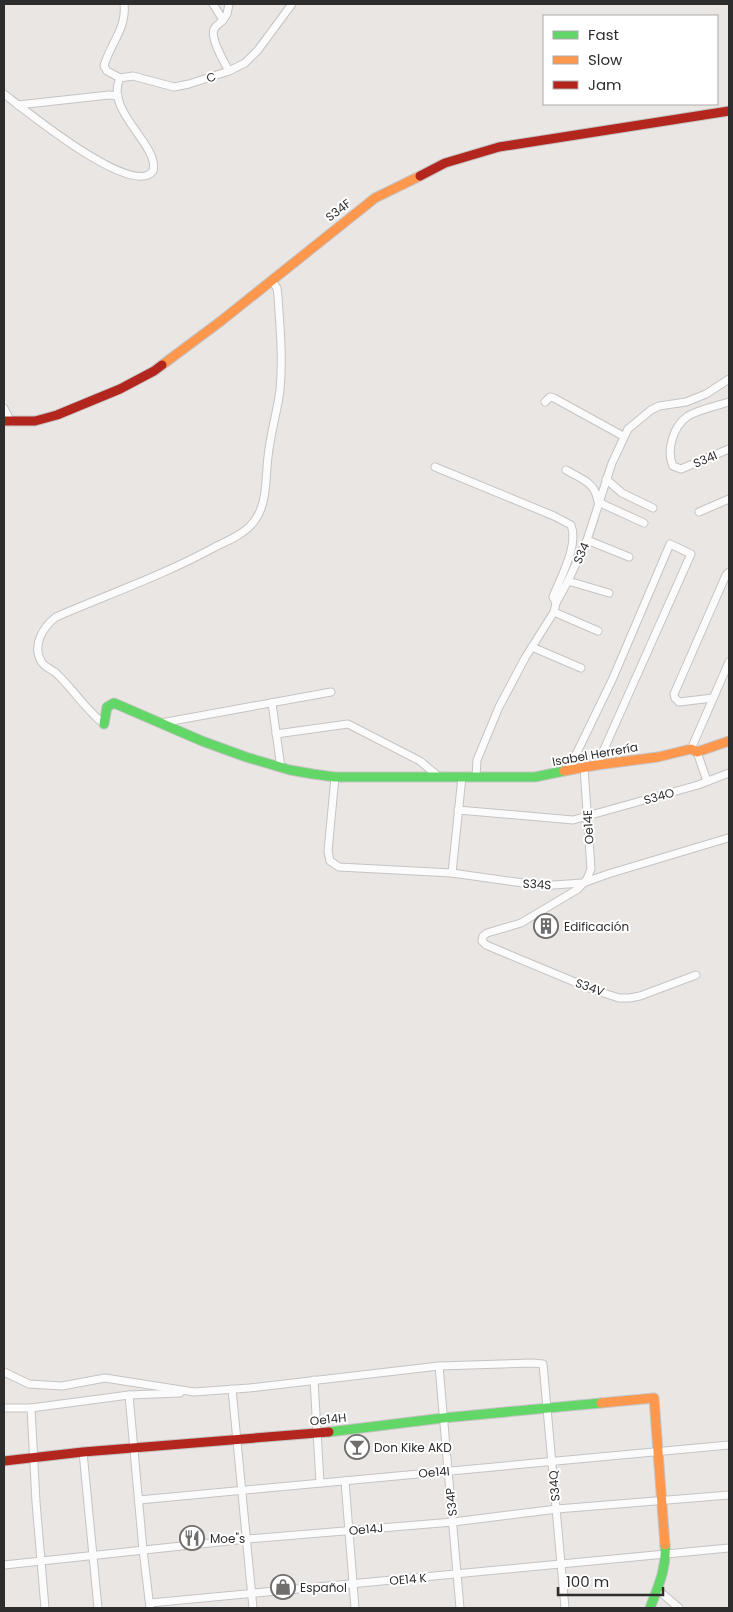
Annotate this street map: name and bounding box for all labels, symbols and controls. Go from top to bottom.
legend [543,15,718,105]
text: Fast [588,24,619,45]
text: Slow [588,49,623,70]
street label: C [204,67,218,87]
text: Jam [588,74,622,95]
street label: S34F [322,195,354,225]
street label: S34I [690,446,720,472]
street label: S34 [569,539,593,566]
street label: Isabel Herrería [551,738,639,770]
street label: S34O [642,784,676,808]
street label: Oe14E [579,809,597,845]
street label: S34S [522,875,552,893]
building icon: Edificación [533,913,559,939]
place label: Edificación [564,918,629,935]
street label: S34V [573,974,607,1000]
street label: Oe14H [309,1409,347,1429]
bar icon: Don Kike AKD [344,1434,370,1460]
place label: Don Kike AKD [374,1439,452,1456]
street label: Oe14I [418,1462,450,1482]
street label: S34Q [544,1469,564,1502]
street label: S34P [441,1487,461,1517]
street label: Oe14J [348,1519,384,1539]
restaurant icon: Moe"s [179,1525,205,1551]
place label: Moe"s [210,1530,245,1547]
scale bar [558,1564,663,1596]
street label: OE14 K [389,1569,427,1589]
text: 100 m [566,1571,609,1592]
shop icon: Español [270,1574,296,1600]
place label: Español [300,1579,347,1596]

